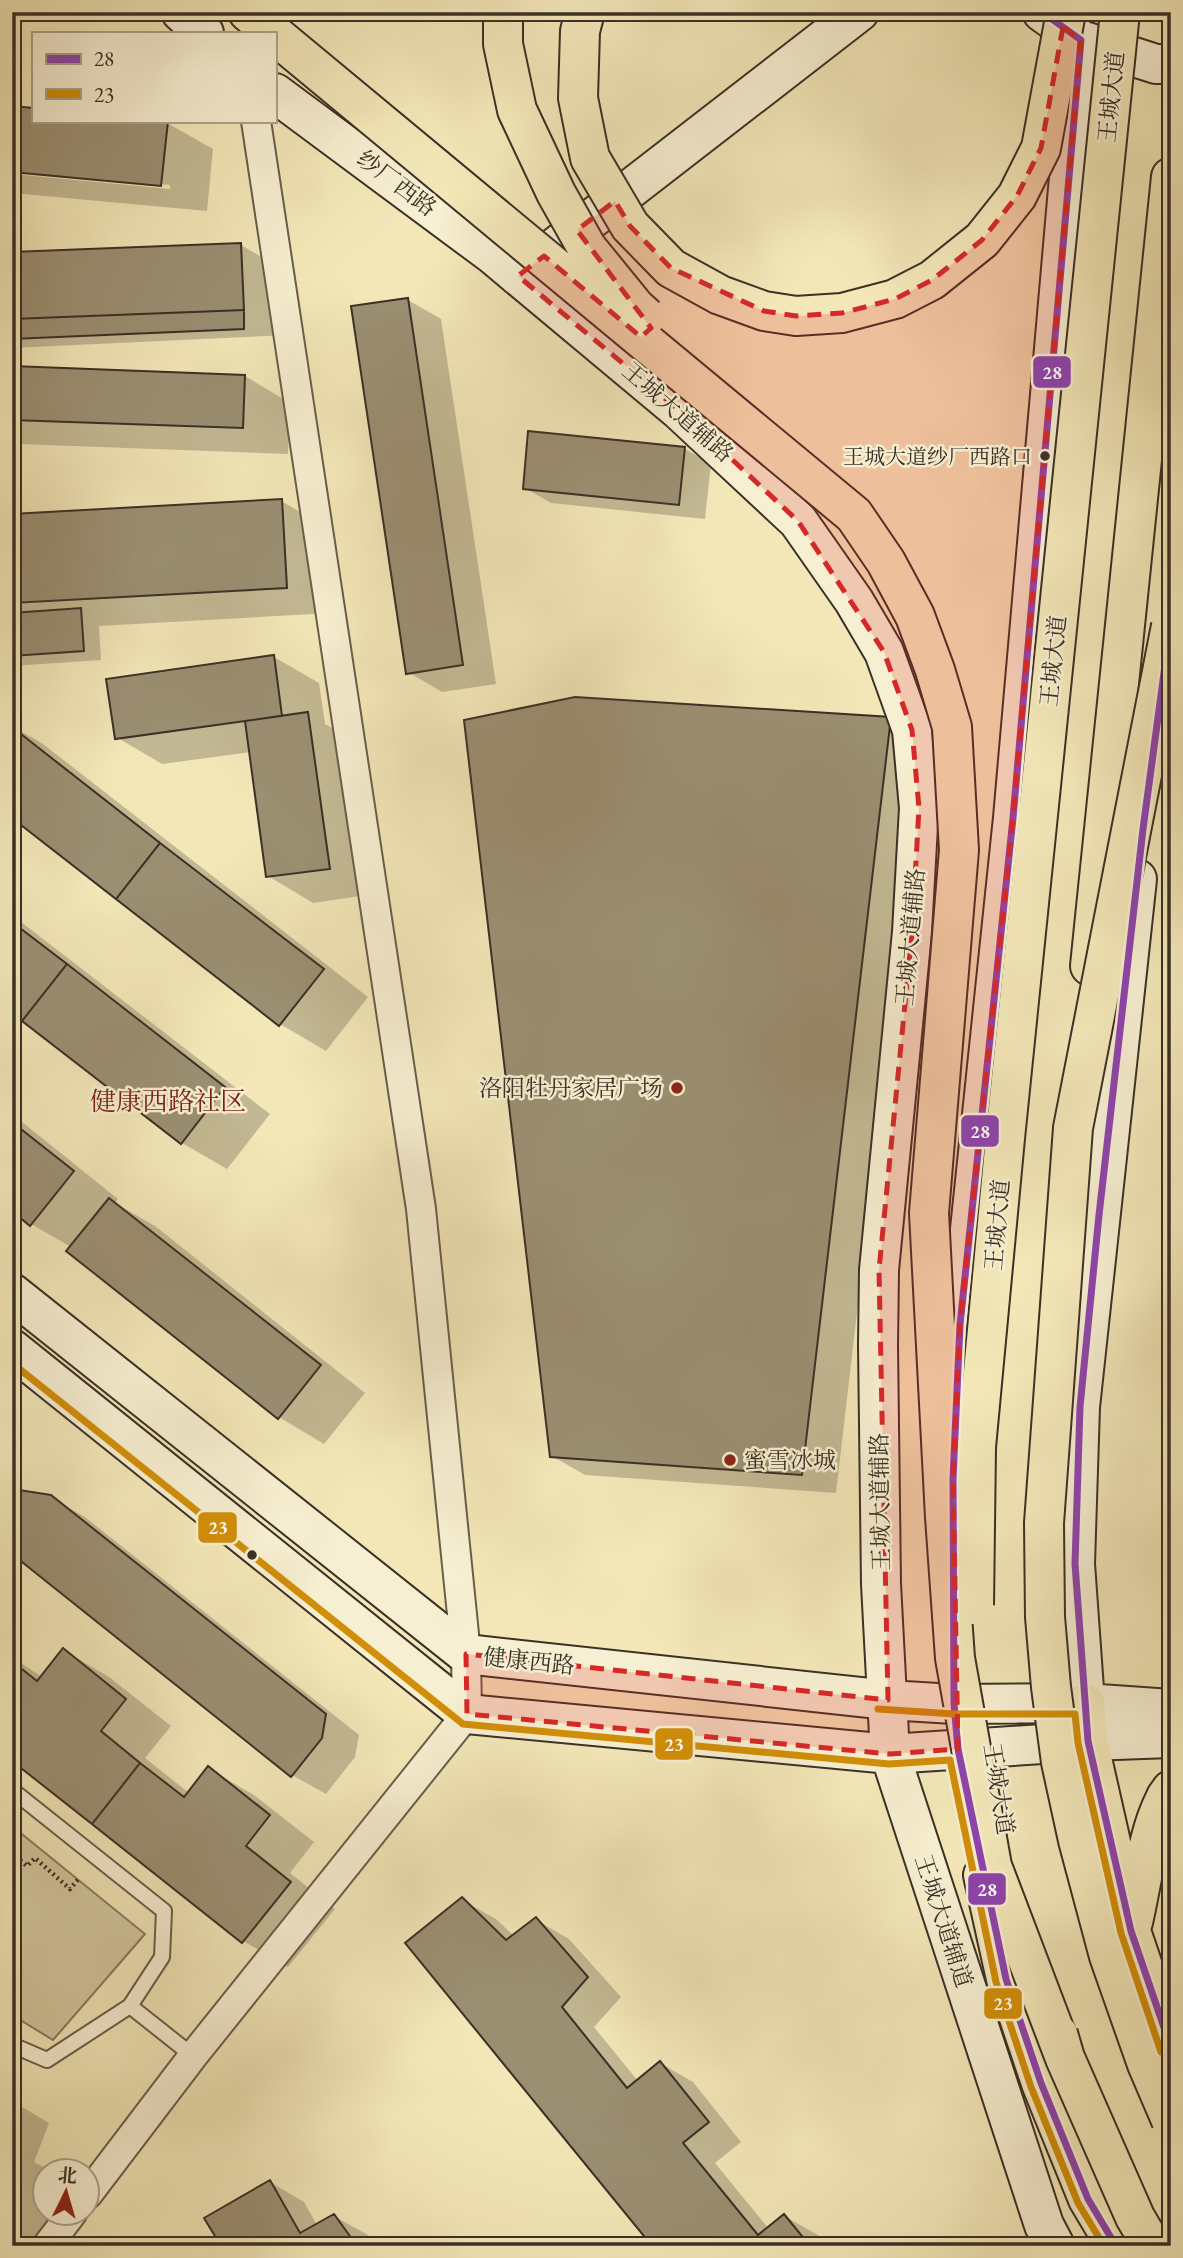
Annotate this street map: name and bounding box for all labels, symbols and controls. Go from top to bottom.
legend [32,32,276,122]
text: 28 [94,45,114,72]
street label: 王城大道 [1091,50,1131,144]
text: 23 [94,81,114,108]
street label: 纱厂西路 [351,143,443,223]
street label: 王城大道辅路 [616,355,740,469]
line badge: 28 [1032,355,1072,389]
text: 28 [1042,360,1062,385]
place label: 王城大道纱厂西路口 [843,443,1032,470]
marker: 王城大道纱厂西路口 [1038,449,1052,463]
street label: 王城大道 [1033,614,1073,708]
street label: 王城大道辅路 [889,867,931,1007]
place label: 洛阳牡丹家居广场 [479,1073,663,1103]
marker: 洛阳牡丹家居广场 [669,1080,685,1096]
district label: 健康西路社区 [90,1084,246,1118]
line badge: 28 [960,1114,1000,1148]
text: 28 [970,1119,990,1144]
street label: 王城大道 [978,1178,1016,1272]
street label: 王城大道辅路 [864,1433,896,1571]
place label: 蜜雪冰城 [744,1445,836,1475]
marker: 蜜雪冰城 [722,1452,738,1468]
line badge: 23 [197,1511,238,1544]
text: 23 [208,1515,228,1540]
unlabelled marker [245,1548,259,1562]
street label: 健康西路 [482,1641,576,1681]
line badge: 23 [654,1727,694,1761]
text: 23 [664,1732,684,1757]
street label: 王城大道 [977,1741,1021,1837]
street label: 王城大道辅道 [908,1851,980,1991]
line badge: 28 [967,1872,1007,1906]
text: 28 [977,1877,997,1902]
line badge: 23 [983,1987,1023,2020]
text: 23 [993,1991,1013,2016]
north arrow [32,2156,102,2226]
text: 北 [57,2162,78,2189]

